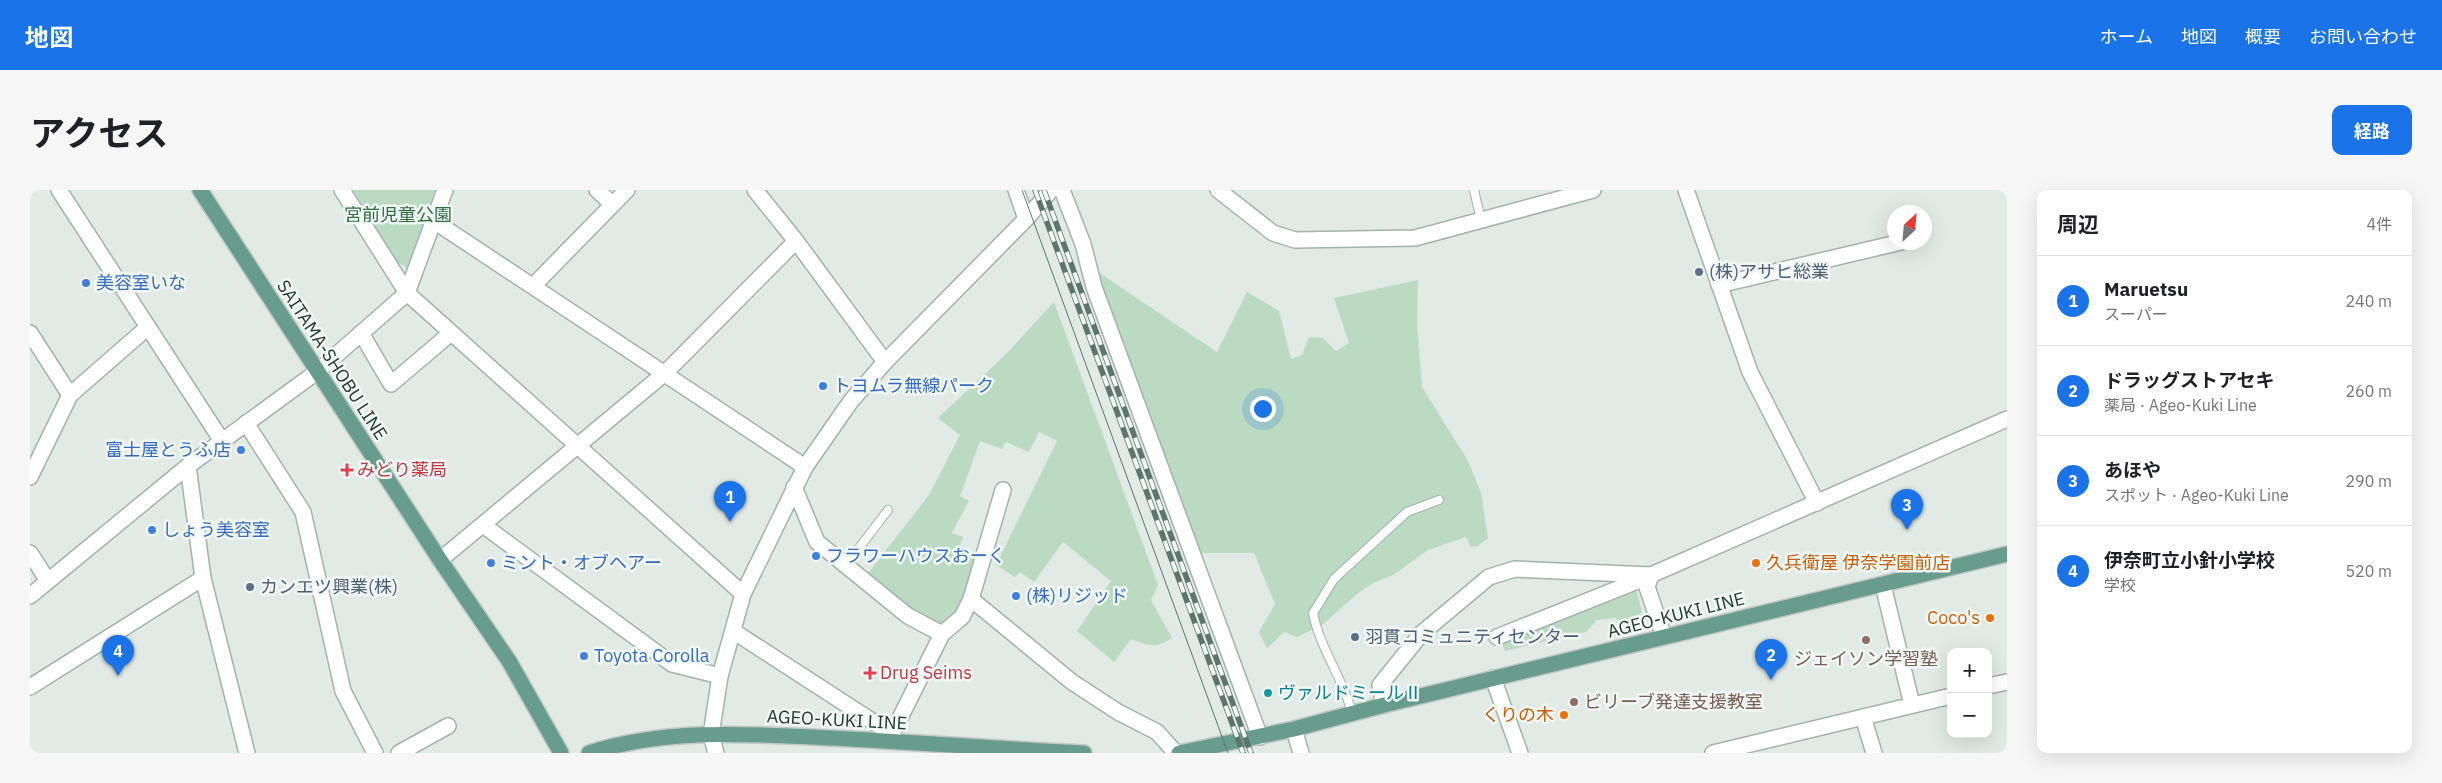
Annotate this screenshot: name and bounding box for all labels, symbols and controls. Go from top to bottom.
text: 地図 [25,21,73,53]
text: ホーム [2100,25,2153,48]
text: 地図 [2181,25,2217,48]
text: 概要 [2245,25,2281,48]
text: お問い合わせ [2309,25,2417,48]
button: 経路 [2332,105,2412,155]
text: アクセス [30,110,168,156]
park label: 宮前児童公園 [344,203,452,226]
north arrow [1887,205,1932,250]
text: 周辺 [2057,210,2099,238]
text: 4件 [2366,214,2392,234]
place label: (株)アサヒ総業 [1709,260,1829,283]
marker: (株)アサヒ総業 [1693,266,1705,278]
place label: 美容室いな [96,271,186,294]
street label: SAITAMA-SHOBU LINE [272,276,393,444]
marker: 美容室いな [80,277,92,289]
text: Maruetsu [2104,277,2188,301]
text: 1 [2068,291,2078,311]
text: 240 m [2345,291,2392,311]
text: スーパー [2104,304,2168,324]
text: ドラッグストアセキ [2104,368,2275,392]
place label: トヨムラ無線パーク [833,374,994,397]
marker: トヨムラ無線パーク [817,380,829,392]
text: 2 [2068,381,2078,401]
text: 260 m [2345,381,2392,401]
text: 薬局 · Ageo-Kuki Line [2104,395,2257,415]
your location [1250,396,1276,422]
place label: 富士屋とうふ店 [105,438,231,461]
marker: 富士屋とうふ店 [235,444,247,456]
place label: みどり薬局 [357,458,447,481]
text: あほや [2104,458,2161,482]
marker: みどり薬局 [341,464,353,476]
text: 3 [2068,471,2078,491]
text: 290 m [2345,471,2392,491]
pin: 1 [714,481,746,522]
text: スポット · Ageo-Kuki Line [2104,485,2289,505]
pin: 3 [1891,489,1923,530]
place label: しょう美容室 [162,518,270,541]
marker: しょう美容室 [146,524,158,536]
place label: フラワーハウスおーく [826,544,1006,567]
text: 伊奈町立小針小学校 [2104,548,2275,572]
marker: フラワーハウスおーく [810,550,822,562]
place label: ミント・オブヘアー [501,551,662,574]
place label: 久兵衛屋 伊奈学園前店 [1766,551,1950,574]
marker: ミント・オブヘアー [485,557,497,569]
marker: 久兵衛屋 伊奈学園前店 [1750,557,1762,569]
text: 4 [2068,561,2078,581]
text: 520 m [2345,561,2392,581]
place label: カンエツ興業(株) [260,575,398,598]
text: 学校 [2104,575,2136,595]
marker: カンエツ興業(株) [244,581,256,593]
place label: (株)リジッド [1026,584,1128,607]
street label: AGEO-KUKI LINE [1605,586,1747,643]
marker: (株)リジッド [1010,590,1022,602]
place label: Coco's [1927,606,1980,629]
marker: Coco's [1984,612,1996,624]
place label: 羽貫コミュニティセンター [1365,625,1580,648]
marker: 羽貫コミュニティセンター [1349,631,1361,643]
marker: ジェイソン学習塾 [1860,634,1872,646]
pin: 4 [102,635,134,676]
pin: 2 [1755,639,1787,680]
place label: Toyota Corolla [594,644,710,667]
place label: ジェイソン学習塾 [1794,647,1938,670]
map controls [1947,648,1992,738]
button: + [1947,648,1992,693]
marker: Toyota Corolla [578,650,590,662]
place label: Drug Seims [880,661,972,684]
marker: Drug Seims [864,667,876,679]
place label: ヴァルドミールⅡ [1278,681,1422,704]
marker: ヴァルドミールⅡ [1262,687,1274,699]
place label: ビリーブ発達支援教室 [1584,690,1763,713]
button: − [1947,693,1992,738]
marker: ビリーブ発達支援教室 [1568,696,1580,708]
place label: くりの木 [1482,703,1554,726]
street label: AGEO-KUKI LINE [766,704,908,735]
marker: くりの木 [1558,709,1570,721]

